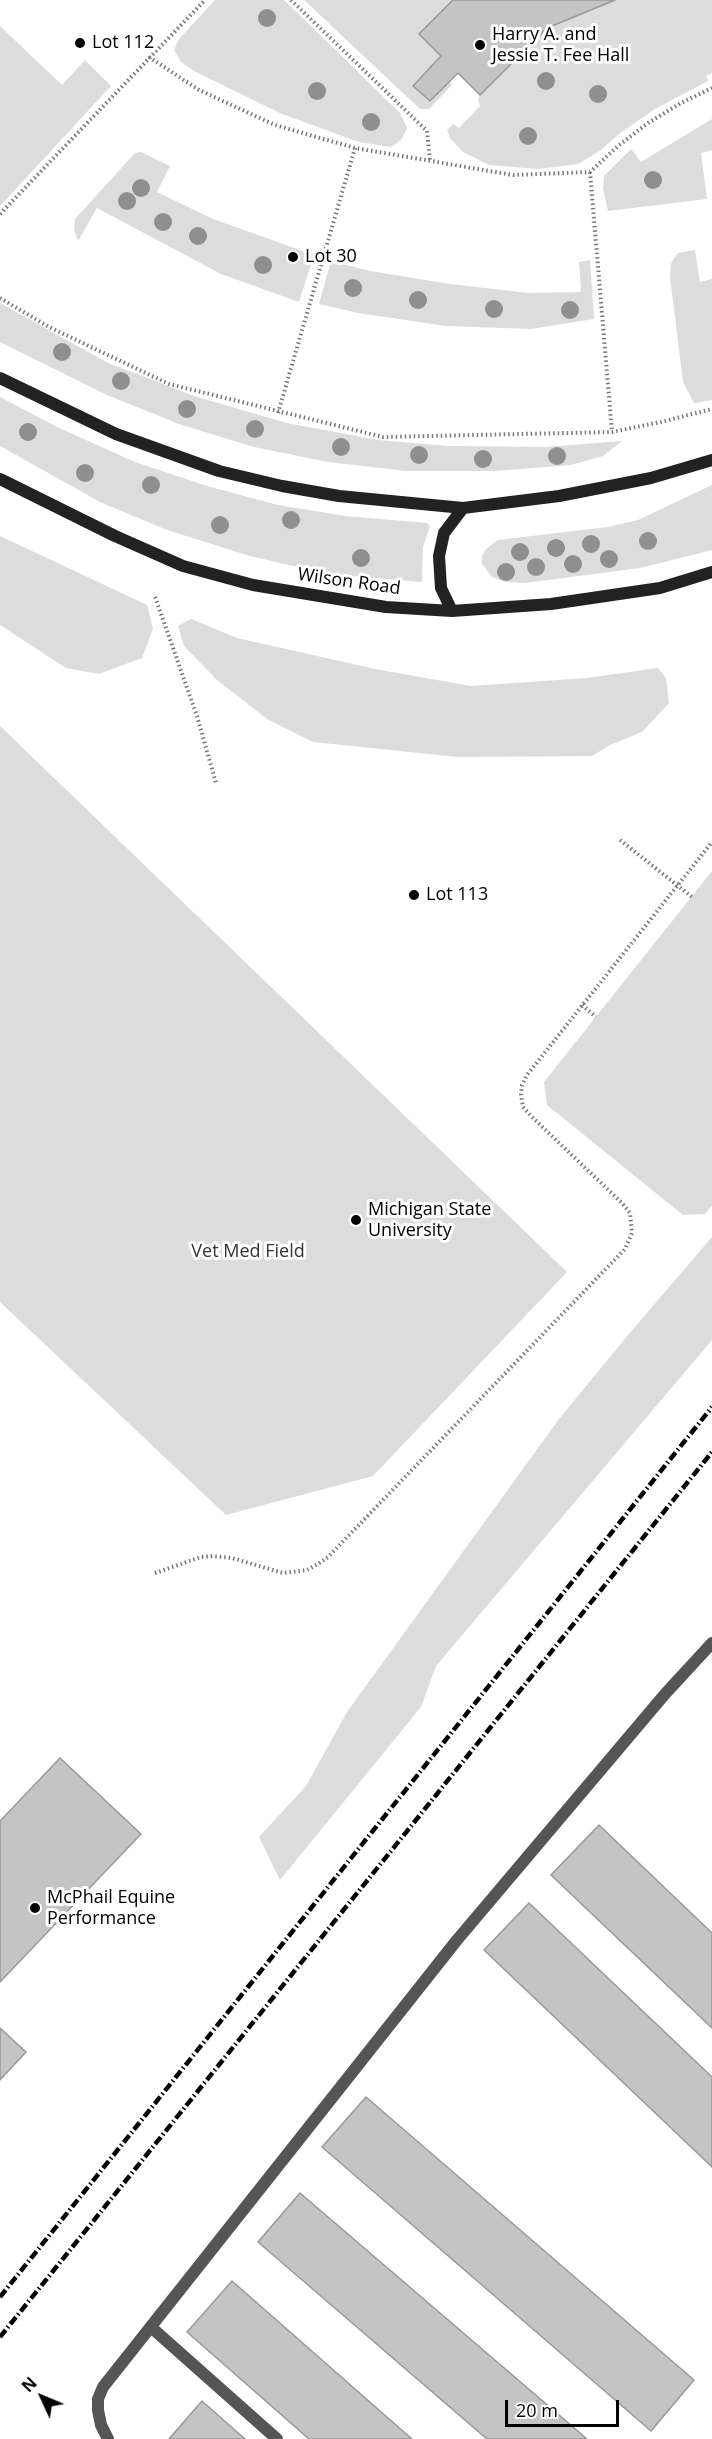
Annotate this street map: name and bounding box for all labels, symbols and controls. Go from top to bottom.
place label: Harry A. and Jessie T. Fee Hall [492,24,629,66]
place label: Lot 112 [92,32,154,54]
marker: Lot 112 [73,36,87,50]
marker: Harry A. and Jessie T. Fee Hall [473,38,487,52]
place label: Lot 30 [305,246,357,268]
marker: Lot 30 [286,250,300,264]
street label: Wilson Road [296,564,402,600]
place label: Lot 113 [426,884,488,906]
marker: Lot 113 [407,888,421,902]
place label: Michigan State University [368,1199,491,1242]
marker: Michigan State University [349,1213,363,1227]
park label: Vet Med Field [191,1241,305,1263]
place label: McPhail Equine Performance [47,1887,175,1930]
marker: McPhail Equine Performance [28,1901,42,1915]
north arrow [12,2367,72,2427]
text: N [17,2372,41,2397]
scale bar [508,2388,622,2426]
text: 20 m [516,2398,558,2422]

